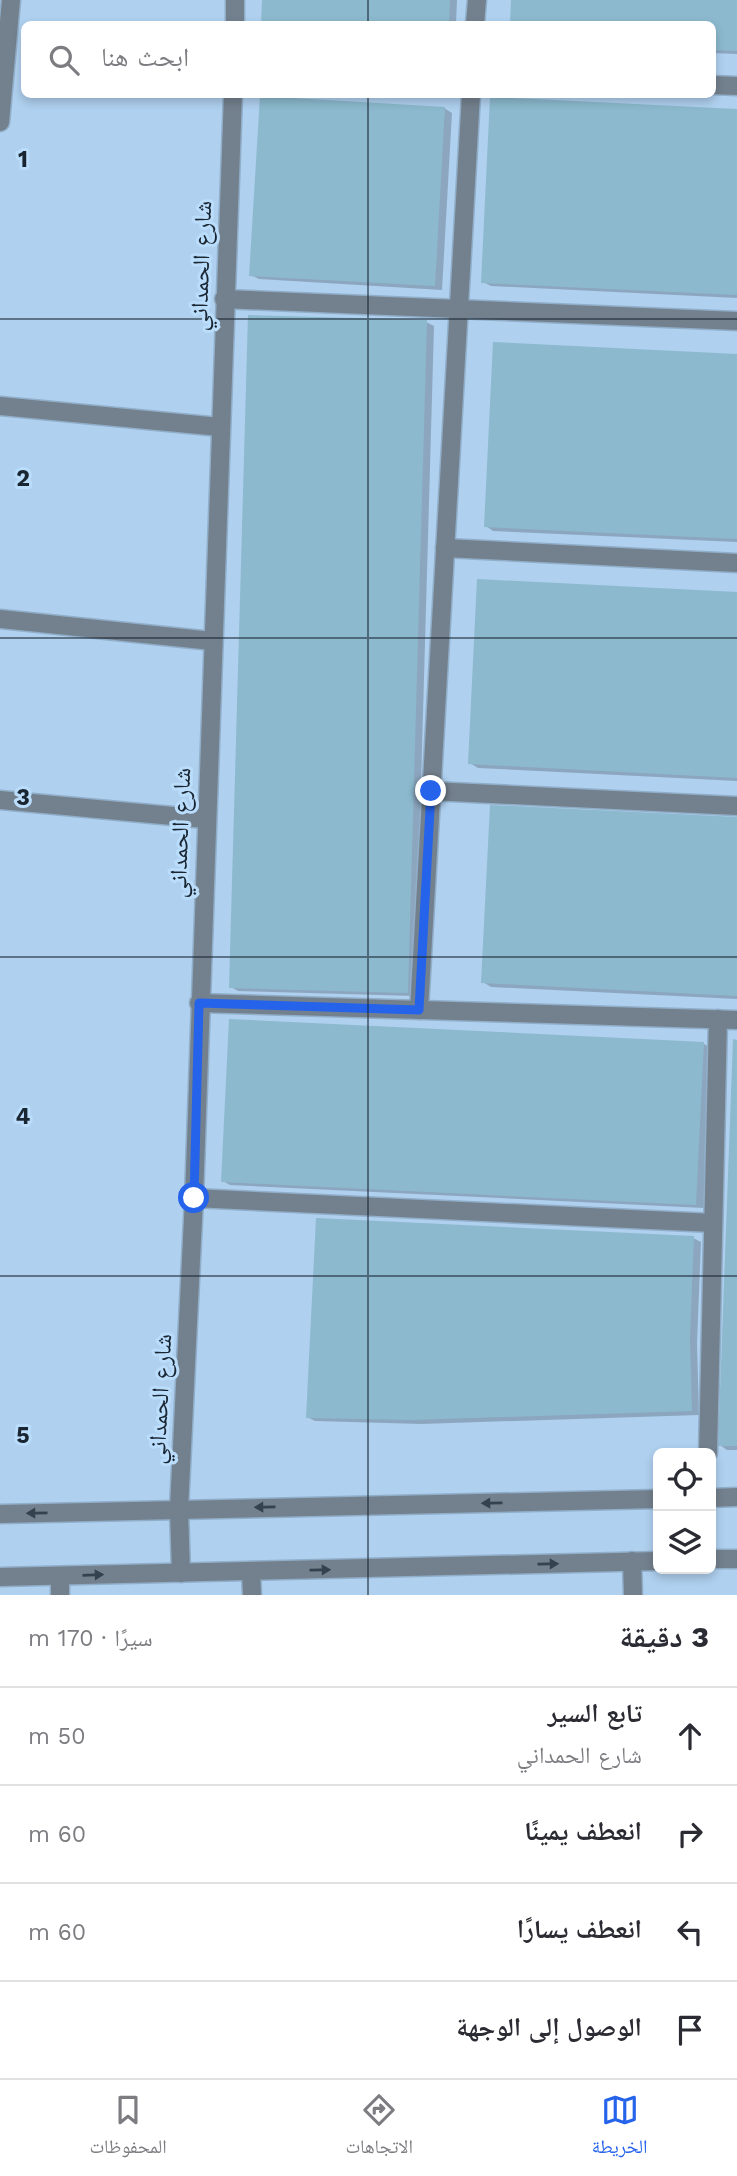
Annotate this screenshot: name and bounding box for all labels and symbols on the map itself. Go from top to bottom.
text: 1 [18,146,28,173]
street label: شارع الحمداني [185,200,222,332]
text: 2 [16,465,30,492]
street label: شارع الحمداني [164,767,201,899]
route end [415,775,446,806]
text: 3 [16,784,30,811]
text: 4 [16,1103,31,1130]
route start [178,1182,209,1213]
street label: شارع الحمداني [143,1333,182,1465]
text: 5 [16,1422,30,1449]
one-way arrow [481,1497,503,1508]
one-way arrow [253,1502,275,1513]
one-way arrow [26,1507,48,1518]
one-way arrow [537,1558,559,1569]
one-way arrow [309,1564,331,1575]
one-way arrow [82,1570,104,1581]

